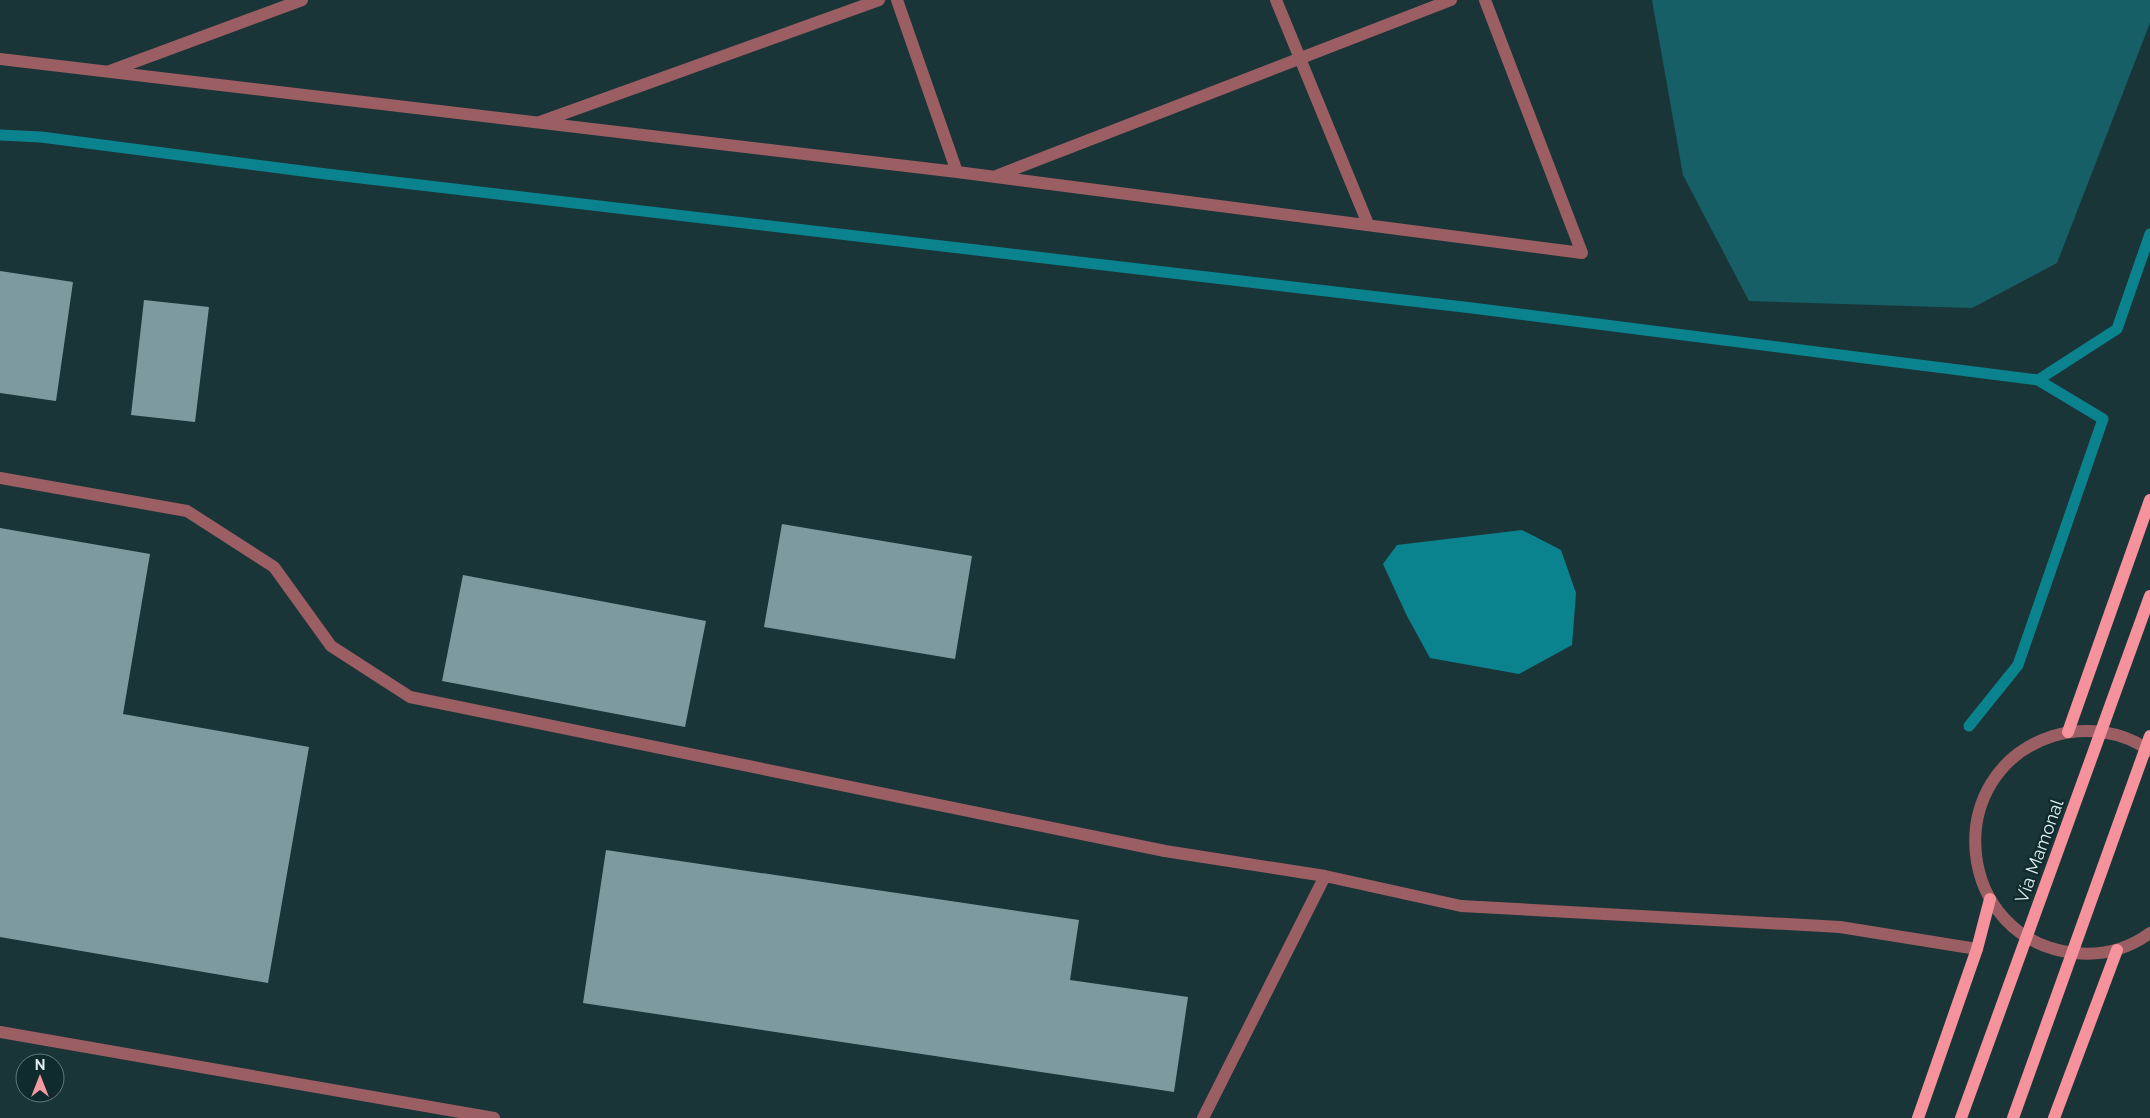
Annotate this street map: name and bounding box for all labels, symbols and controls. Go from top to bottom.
street label: Vía Mamonal [2011,796,2067,906]
north arrow [15,1053,65,1103]
text: N [35,1057,45,1073]

